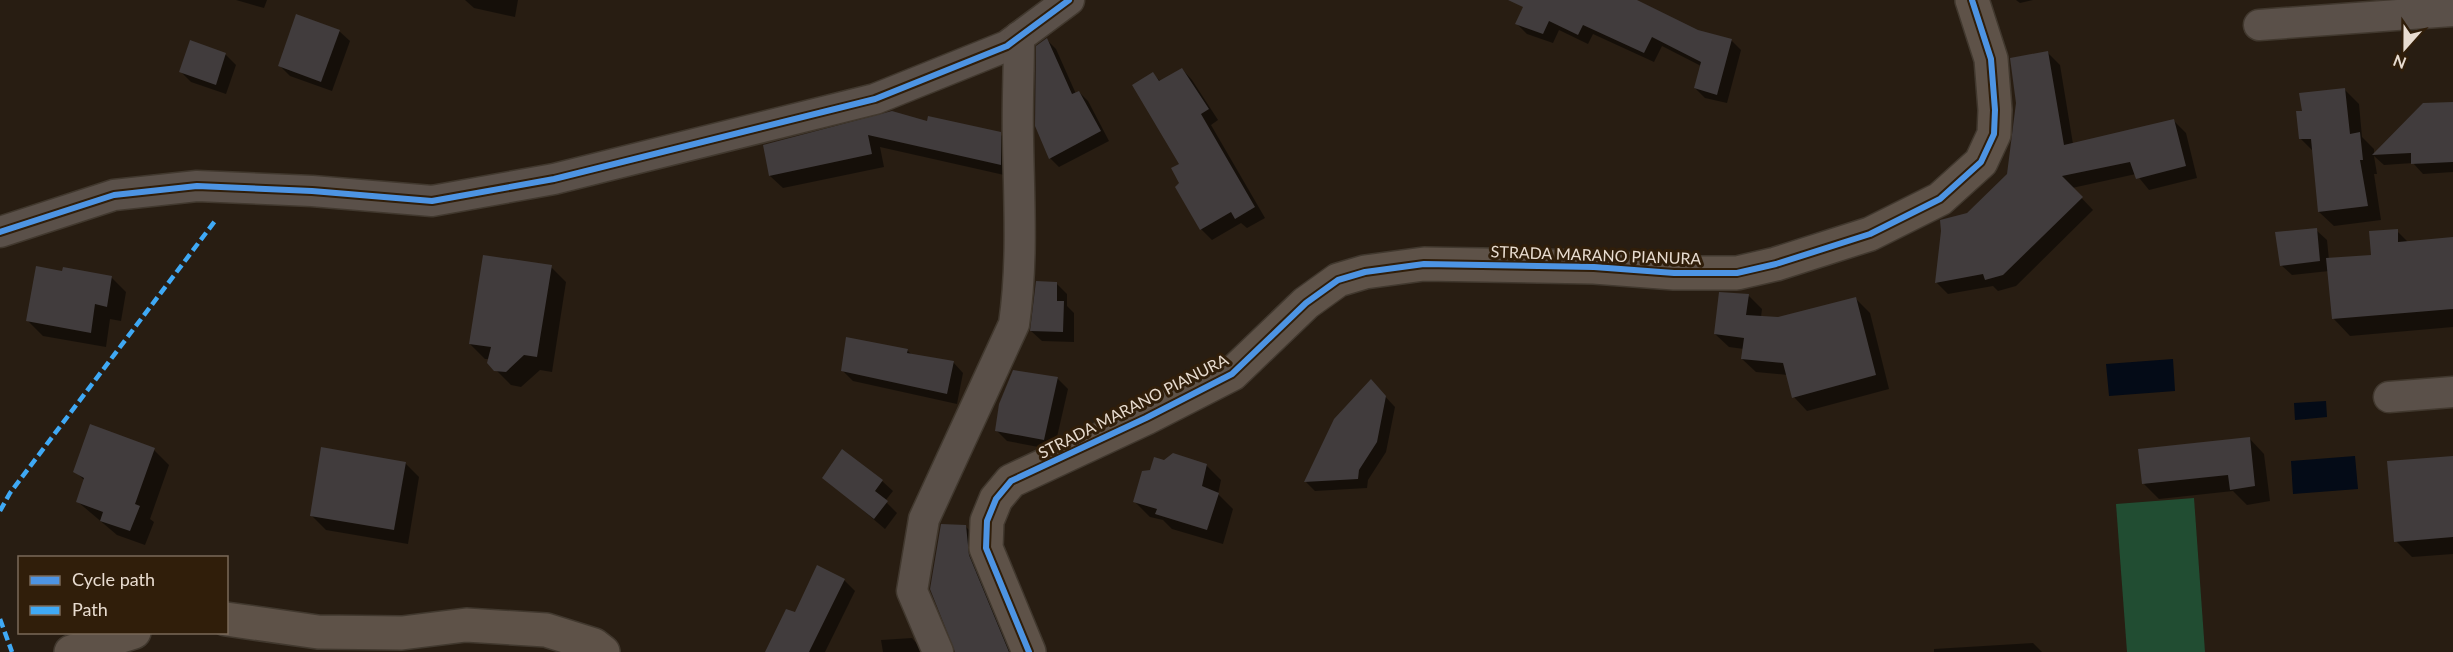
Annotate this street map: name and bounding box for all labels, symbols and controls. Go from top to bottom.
north arrow [2375,18,2435,78]
text: N [2390,51,2409,74]
street label: STRADA MARANO PIANURA [1490,241,1702,268]
street label: STRADA MARANO PIANURA [1035,349,1231,462]
legend [18,556,228,634]
text: Cycle path [72,568,155,590]
text: Path [72,598,108,620]

